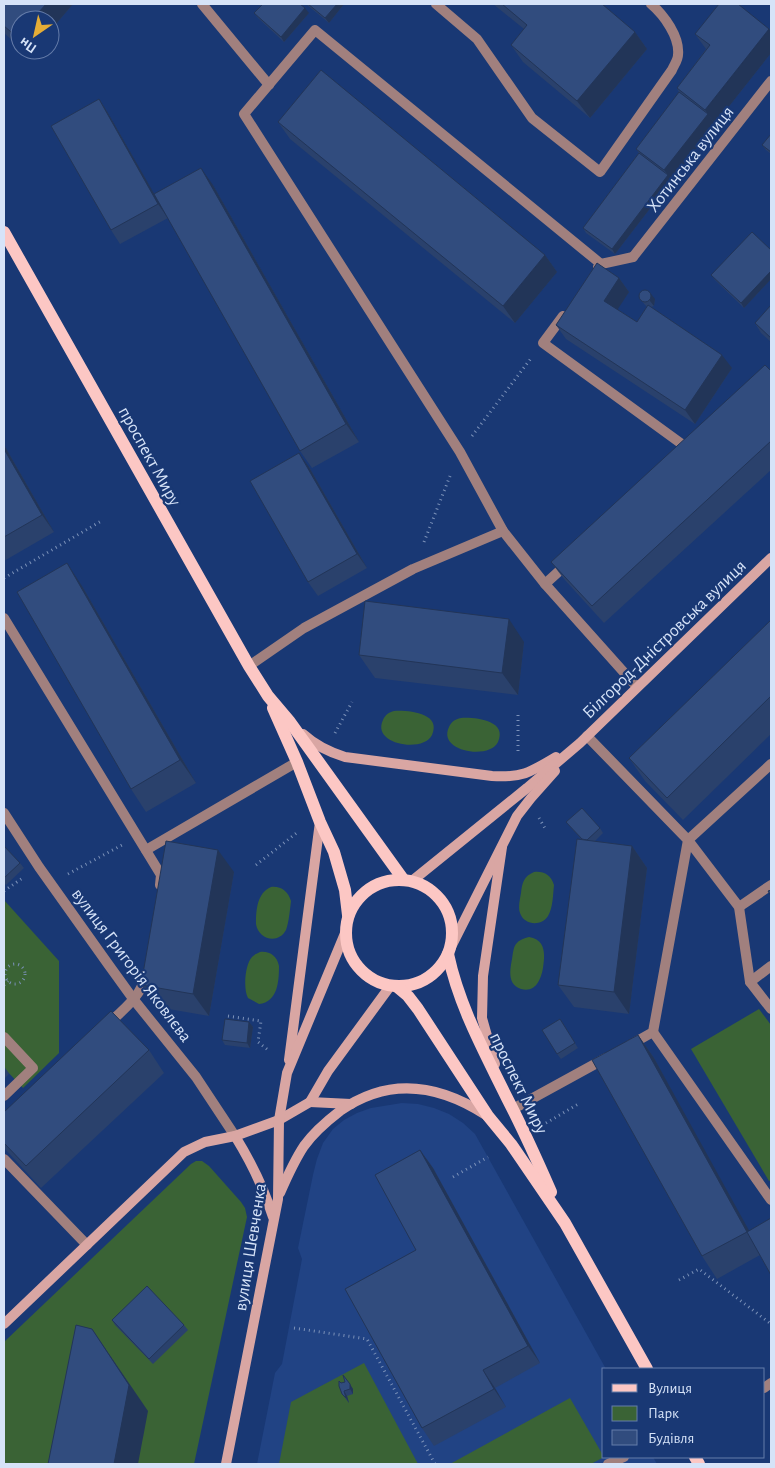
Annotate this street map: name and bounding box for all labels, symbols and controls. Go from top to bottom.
north arrow [10,10,60,60]
text: Пн [17,34,39,56]
street label: Хотинська вулиця [644,103,738,216]
street label: проспект Миру [114,404,184,509]
street label: Білгород-Дністровська вулиця [580,557,750,722]
street label: вулиця Григорія Яковлєва [68,885,195,1046]
street label: проспект Миру [486,1030,551,1137]
street label: вулиця Шевченка [232,1182,270,1312]
legend [602,1368,765,1458]
text: Вулиця [648,1381,692,1396]
text: Парк [648,1406,679,1421]
text: Будівля [648,1431,694,1446]

